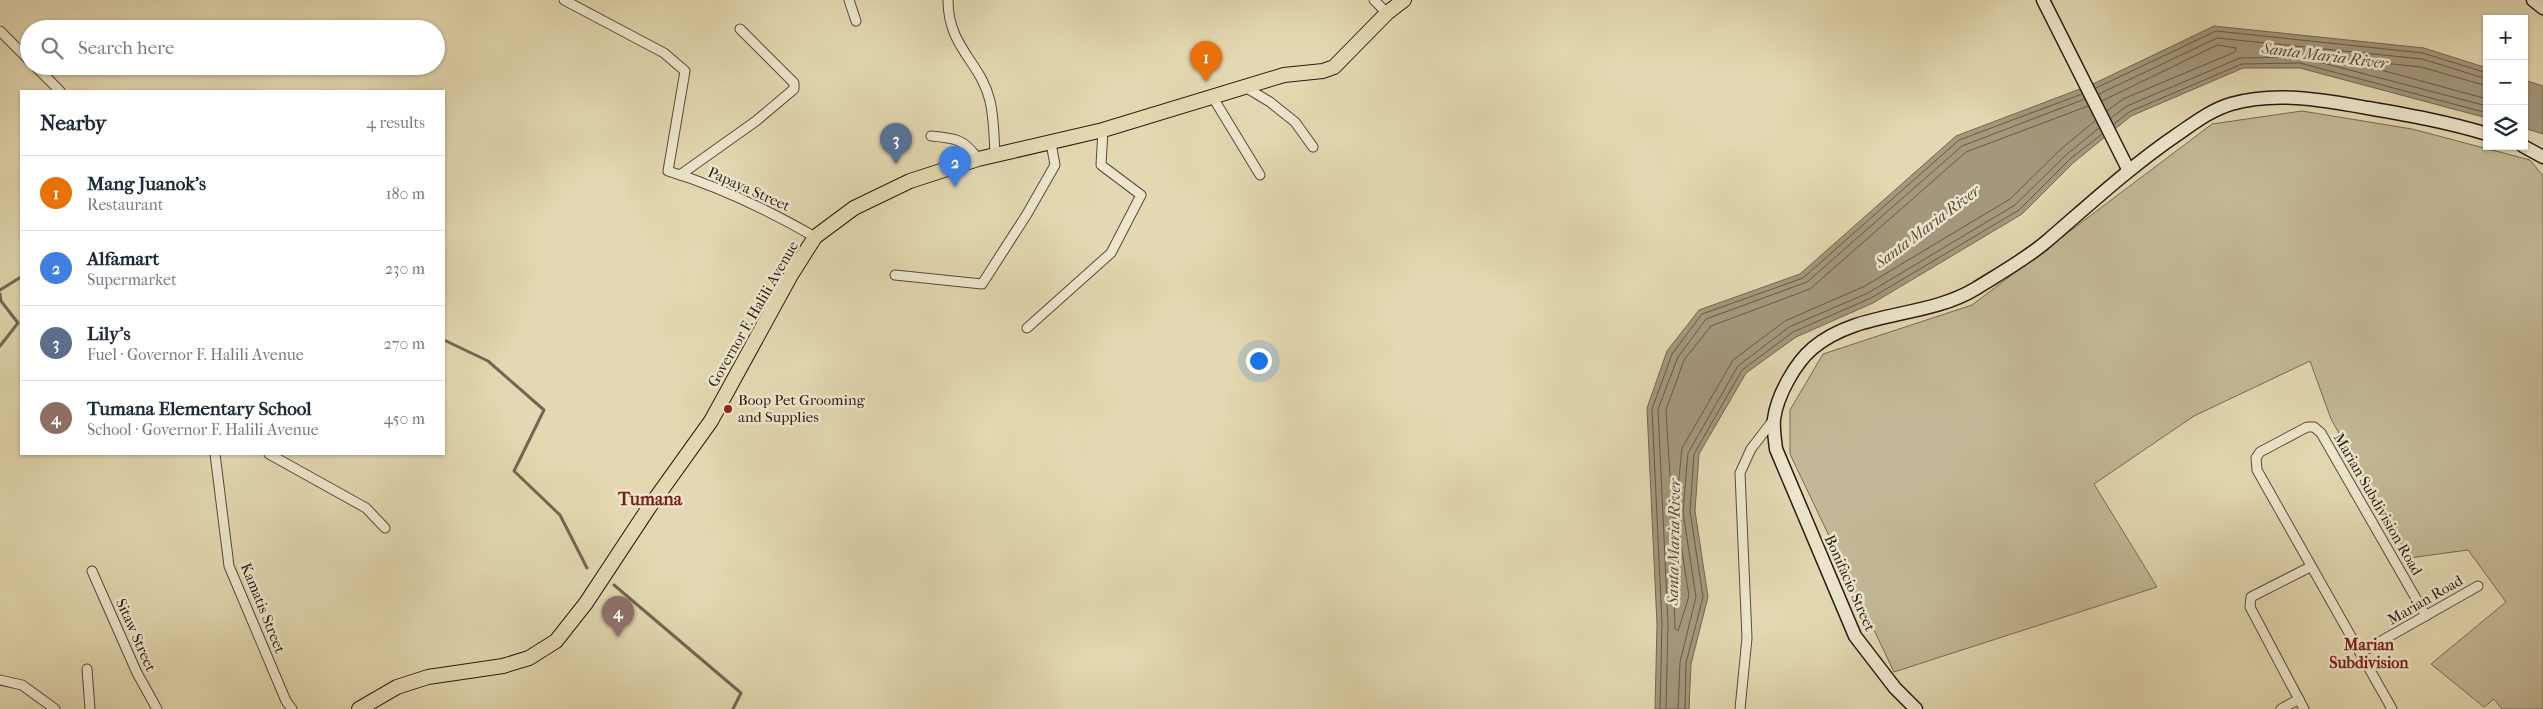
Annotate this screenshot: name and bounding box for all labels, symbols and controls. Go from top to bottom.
map controls [2483,15,2528,150]
button: + [2483,15,2528,60]
search box [20,20,445,75]
icon: search [38,34,66,62]
text: Search here [78,37,174,59]
water label: Santa Maria River [2260,38,2391,73]
pin: 1 [1190,41,1222,82]
button: − [2483,60,2528,105]
button: layers [2483,105,2528,150]
text: Nearby [40,111,106,135]
text: 4 results [367,113,425,132]
pin: 3 [880,123,912,164]
pin: 2 [939,146,971,187]
street label: Papaya Street [705,163,794,215]
text: Mang Juanok’s [87,173,206,195]
water label: Santa Maria River [1870,180,1985,273]
text: 1 [53,184,59,203]
text: 180 m [386,184,425,203]
text: Restaurant [87,195,163,214]
street label: Governor F. Halili Avenue [704,237,803,390]
text: Alfamart [87,248,159,270]
text: 2 [52,259,60,278]
text: 230 m [385,259,425,278]
text: Supermarket [87,270,177,289]
text: Lily’s [87,323,130,345]
text: 3 [53,334,59,353]
text: 270 m [384,334,425,353]
text: Fuel · Governor F. Halili Avenue [87,345,304,364]
your location [1246,348,1272,374]
place label: Boop Pet Grooming and Supplies [738,391,866,426]
text: Tumana Elementary School [87,398,312,420]
marker: Boop Pet Grooming and Supplies [722,403,734,415]
text: 4 [51,409,61,428]
text: 450 m [384,409,425,428]
text: School · Governor F. Halili Avenue [87,420,319,439]
street label: Marian Subdivision Road [2330,430,2427,579]
water label: Santa Maria River [1663,477,1684,606]
district label: Tumana [617,489,683,510]
street label: Bonifacio Street [1821,532,1880,635]
street label: Kamatis Street [237,560,289,656]
street label: Marian Road [2384,571,2466,629]
street label: Sitaw Street [112,596,160,675]
pin: 4 [602,596,634,637]
district label: Marian Subdivision [2329,635,2409,672]

